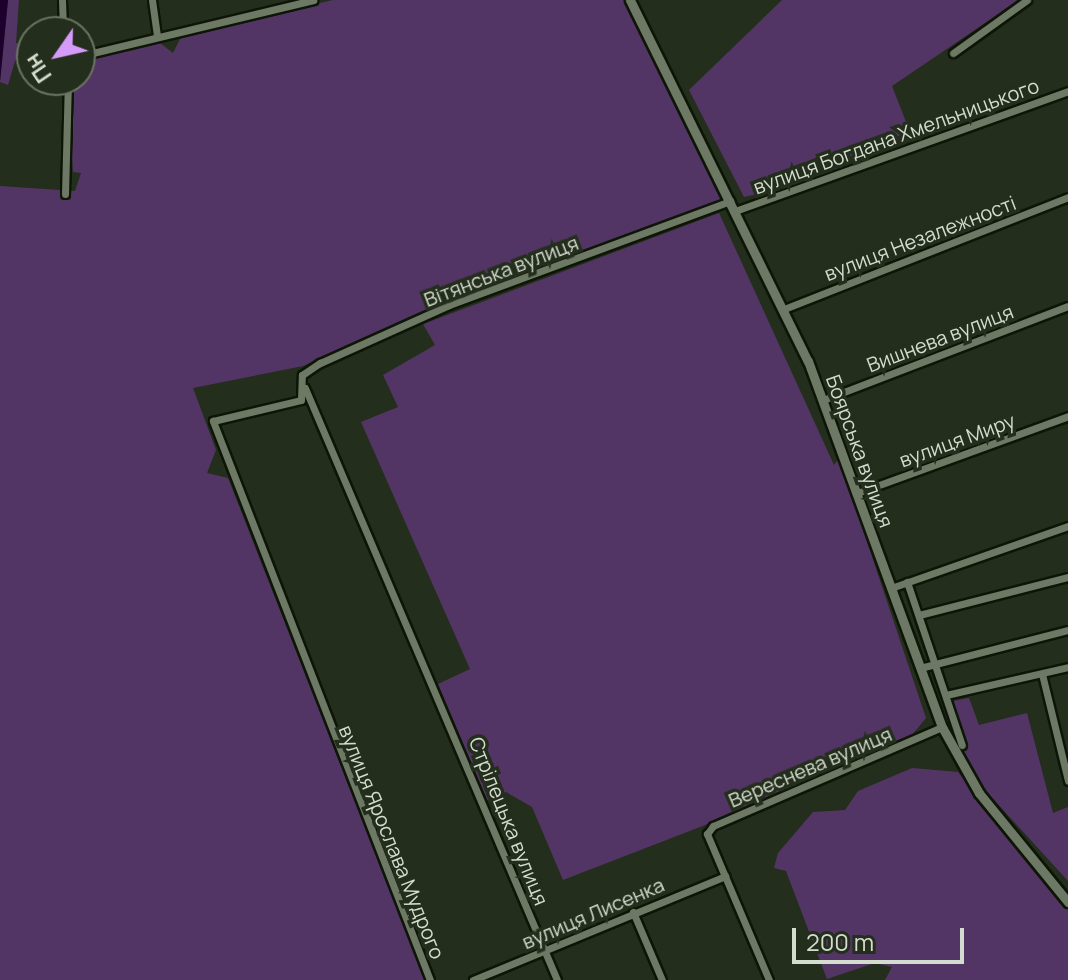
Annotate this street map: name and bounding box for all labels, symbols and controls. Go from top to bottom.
north arrow [16,16,96,96]
text: Пн [17,48,58,89]
street label: вулиця Богдана Хмельницького [750,73,1042,199]
street label: вулиця Незалежності [821,190,1019,286]
street label: Вітянська вулиця [420,231,582,311]
street label: Вишнева вулиця [863,299,1017,377]
street label: Боярська вулиця [821,371,899,531]
street label: вулиця Миру [896,408,1018,472]
street label: вулиця Ярослава Мудрого [334,722,450,962]
street label: Вереснева вулиця [725,722,895,812]
street label: Стрілецька вулиця [464,733,554,909]
street label: вулиця Лисенка [518,872,668,954]
scale bar [796,912,968,962]
text: 200 m [806,925,874,958]

